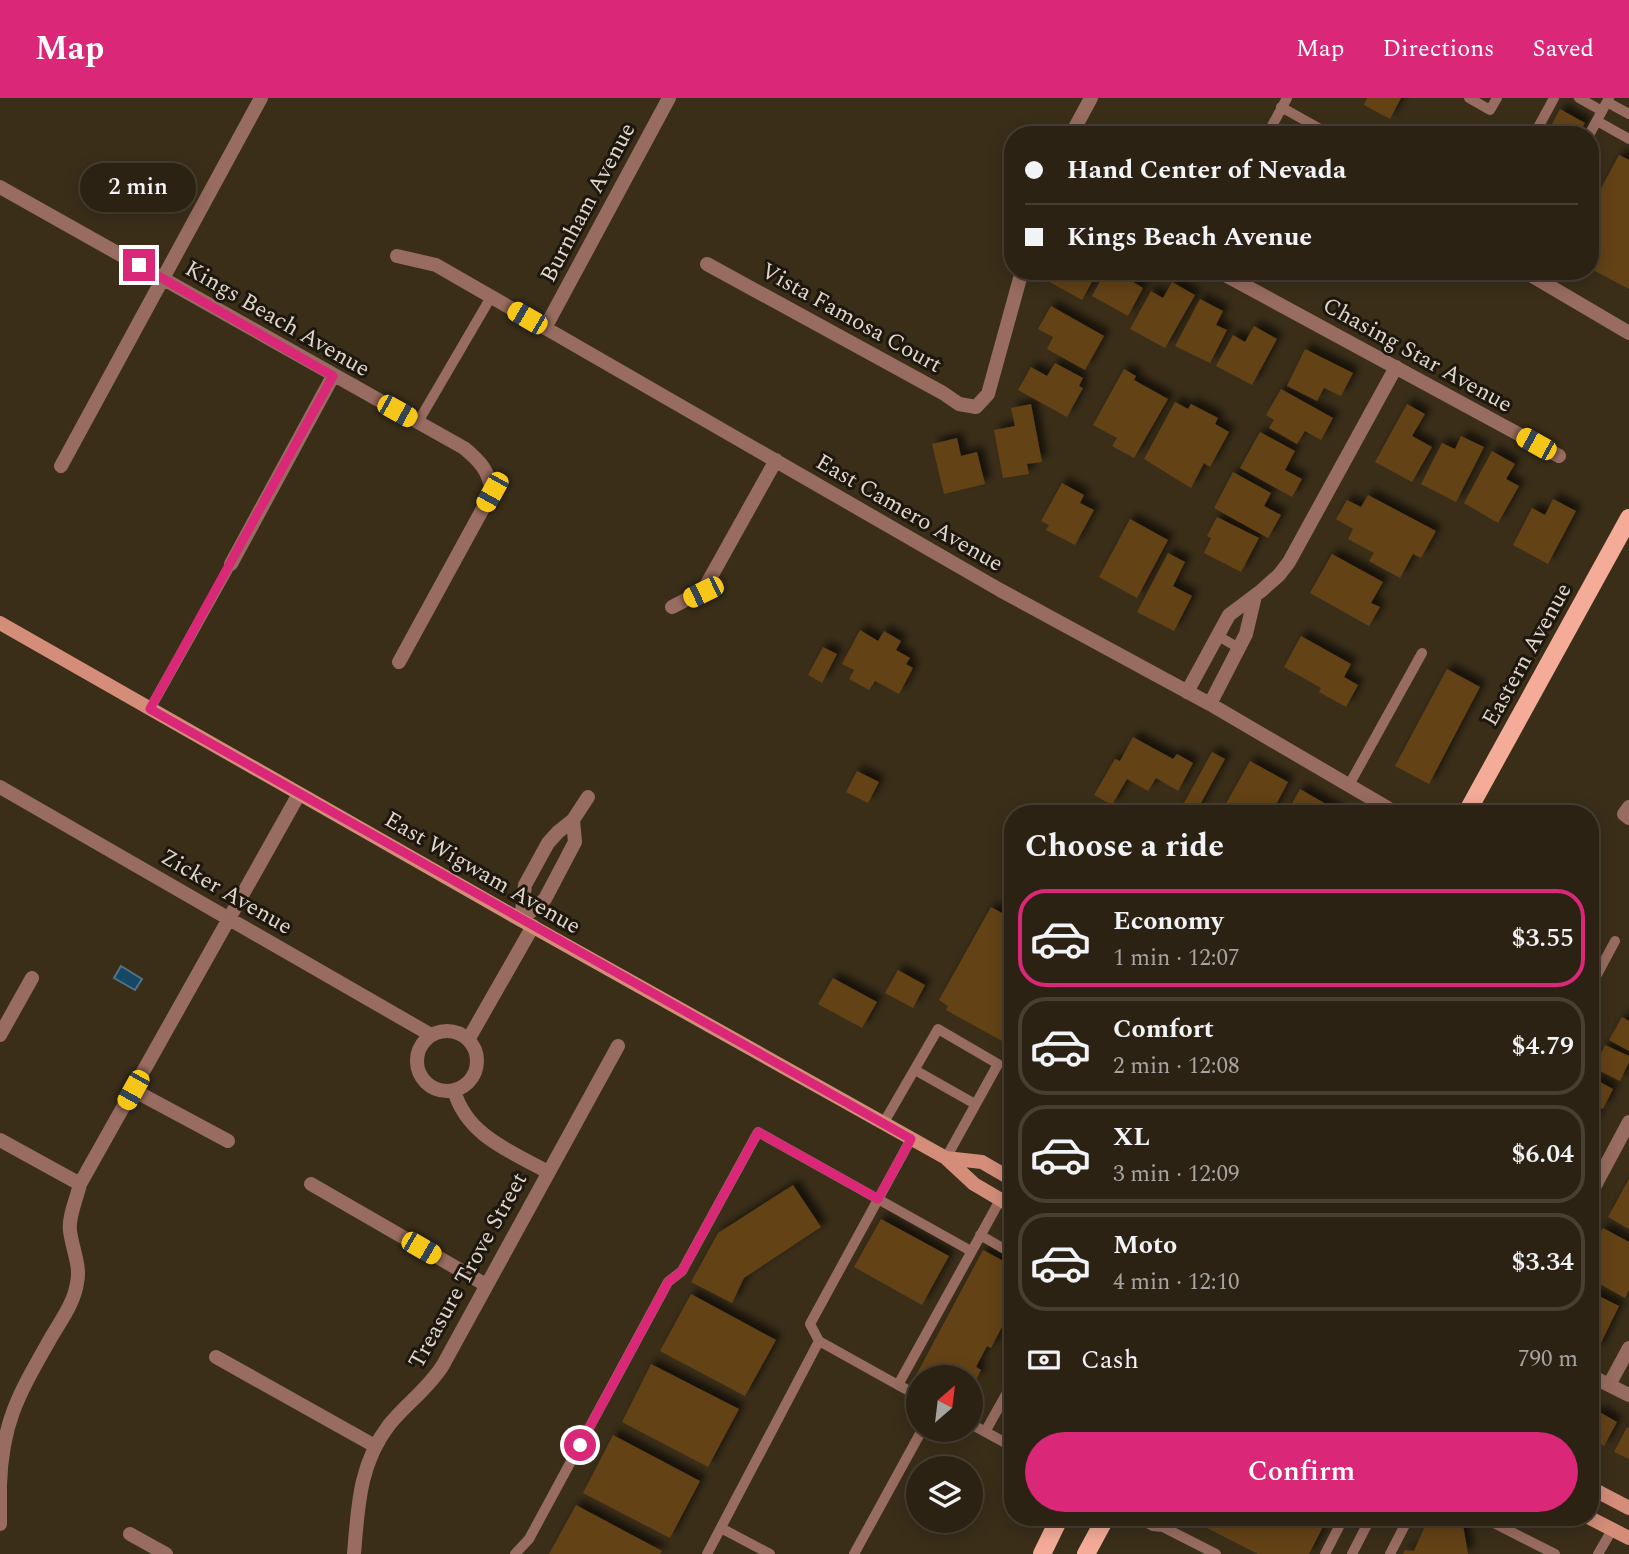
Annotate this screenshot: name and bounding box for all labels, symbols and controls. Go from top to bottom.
text: Map [35,24,104,74]
text: Map [1296,31,1344,67]
text: Directions [1382,31,1494,67]
text: Saved [1532,31,1594,67]
street label: Burnham Avenue [531,117,645,289]
text: Hand Center of Nevada [1067,150,1346,190]
callout: 2 min [81,164,197,212]
text: 2 min [108,170,168,205]
text: Kings Beach Avenue [1067,217,1312,257]
route end [123,249,155,281]
street label: Kings Beach Avenue [178,252,376,387]
street label: Vista Famosa Court [754,254,948,383]
street label: Chasing Star Avenue [1316,288,1519,422]
car [504,298,551,338]
car [374,392,421,430]
car [1513,425,1560,463]
street label: East Camero Avenue [809,445,1010,581]
car [473,469,512,515]
car [680,573,727,611]
street label: Eastern Avenue [1473,577,1581,733]
street label: East Wigwam Avenue [377,803,587,944]
text: Choose a ride [1025,822,1224,871]
street label: Zicker Avenue [154,840,299,944]
text: Economy [1113,901,1223,941]
icon: car [1029,907,1092,970]
text: $3.55 [1511,918,1574,958]
text: 1 min · 12:07 [1113,941,1240,976]
text: Comfort [1113,1009,1214,1049]
icon: car [1029,1015,1092,1078]
text: $4.79 [1511,1026,1574,1066]
text: 2 min · 12:08 [1113,1049,1240,1084]
car [114,1067,153,1113]
text: XL [1113,1117,1150,1157]
icon: car [1029,1123,1092,1186]
text: $6.04 [1511,1134,1574,1174]
text: 3 min · 12:09 [1113,1157,1240,1192]
street label: Treasure Trove Street [400,1166,537,1375]
text: Moto [1113,1225,1177,1265]
car [398,1228,445,1268]
icon: car [1029,1231,1092,1294]
text: $3.34 [1511,1242,1574,1282]
text: 4 min · 12:10 [1113,1265,1240,1300]
text: Cash [1081,1340,1139,1380]
icon: cash [1025,1341,1063,1379]
text: 790 m [1518,1342,1578,1377]
north arrow [906,1365,984,1442]
map controls [906,1365,983,1533]
route start [564,1429,596,1461]
button: Confirm [1025,1432,1578,1512]
button: layers [906,1456,983,1533]

